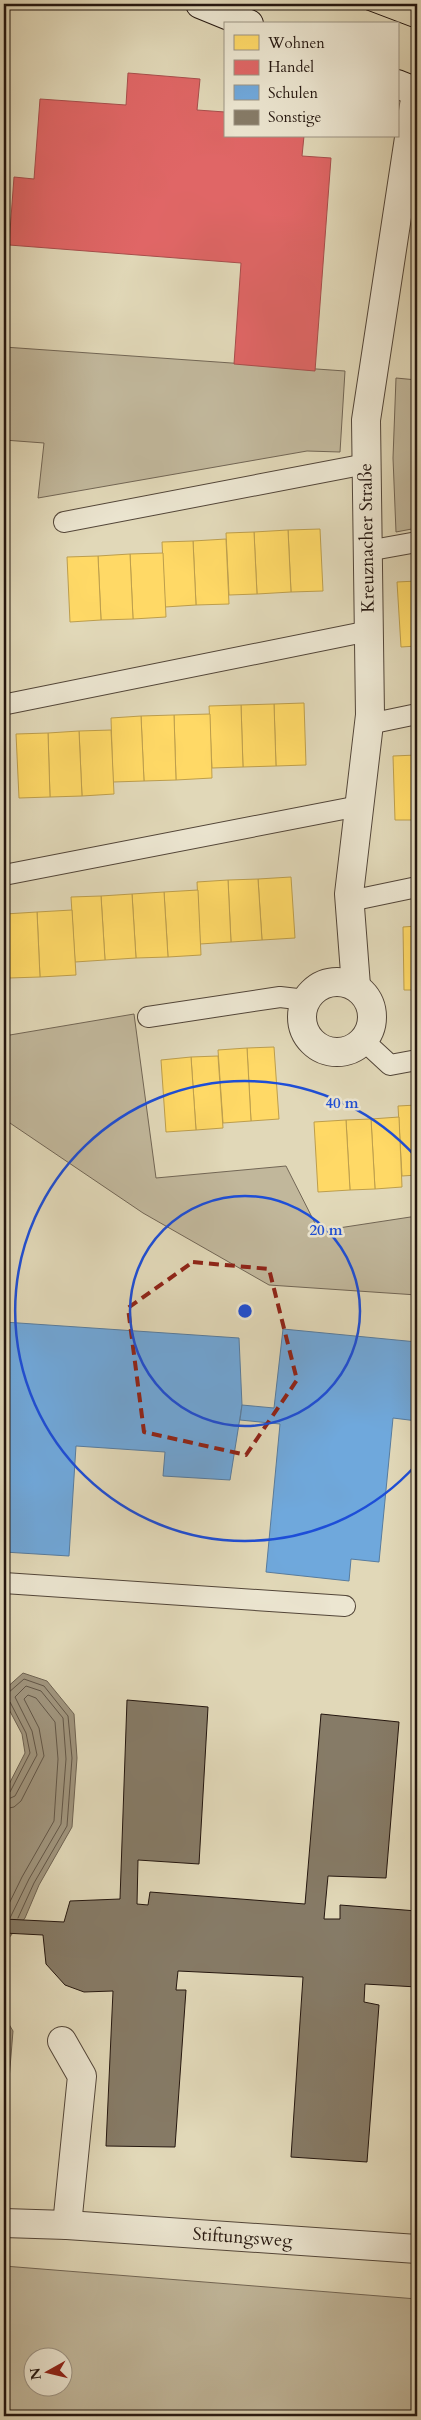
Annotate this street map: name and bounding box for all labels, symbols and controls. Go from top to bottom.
legend [224,22,398,138]
text: Wohnen [267,33,325,53]
text: Handel [268,57,314,77]
text: Schulen [268,83,318,103]
text: Sonstige [268,107,322,127]
street label: Kreuznacher Straße [353,463,381,613]
text: 40 m [325,1093,359,1113]
text: 20 m [309,1220,343,1240]
centre of rings [236,1302,254,1320]
street label: Stiftungsweg [192,2221,294,2253]
north arrow [22,2348,72,2398]
text: N [25,2366,46,2381]

